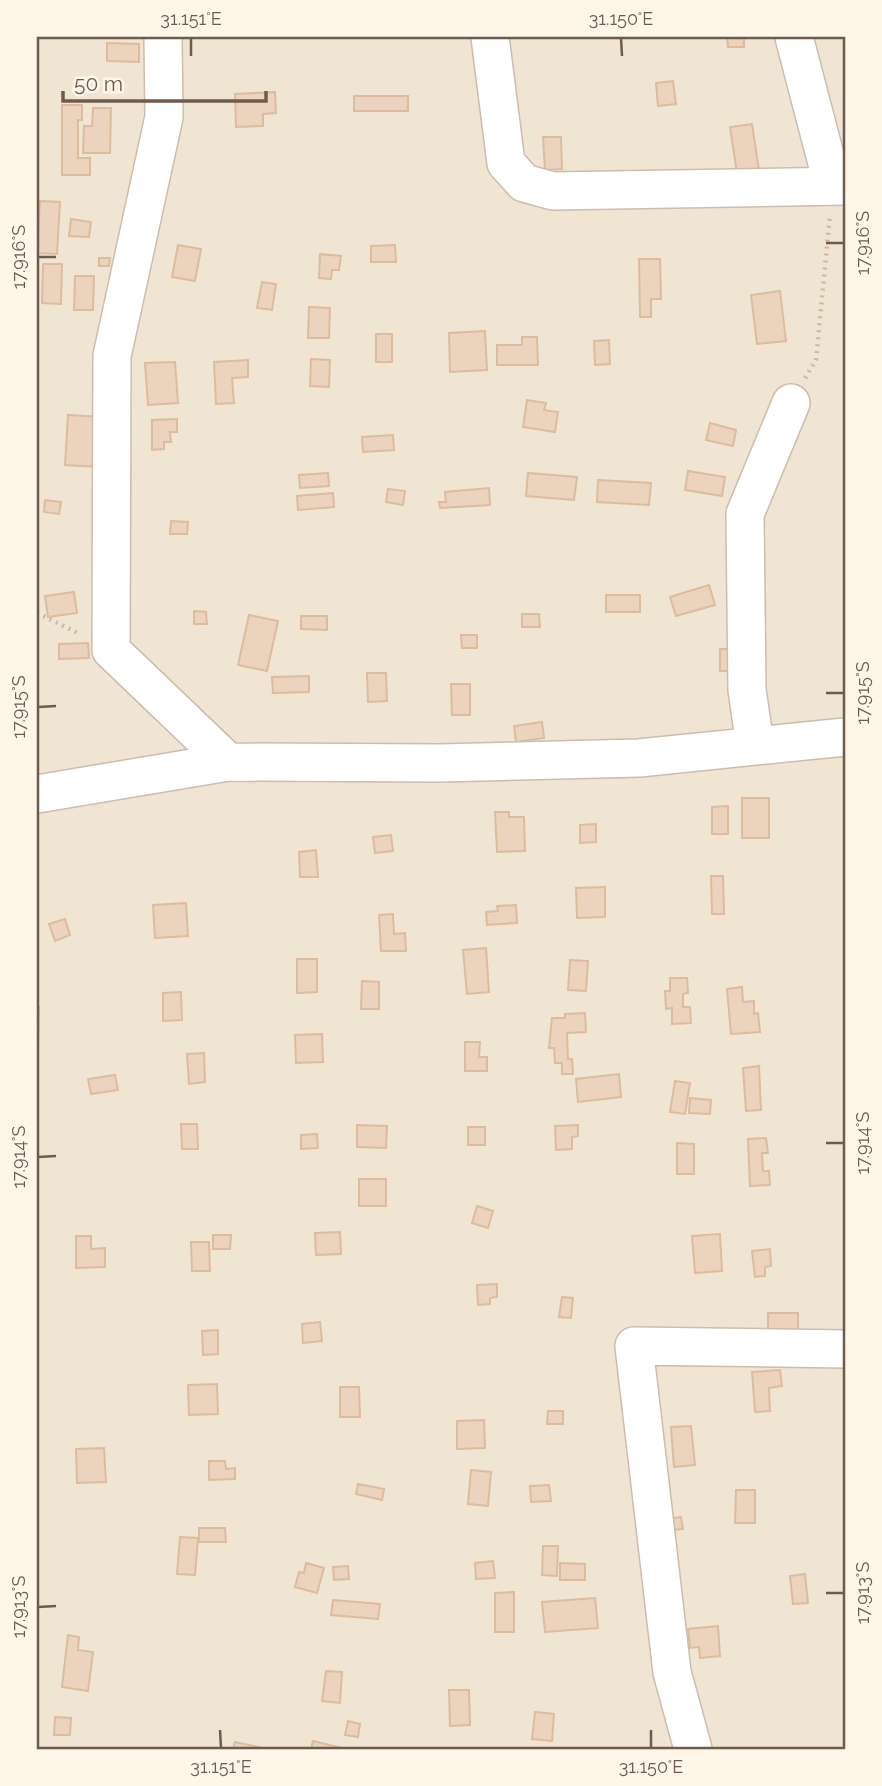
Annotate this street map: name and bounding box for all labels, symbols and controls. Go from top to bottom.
text: 31.151°E [160,8,222,29]
text: 31.150°E [589,8,653,29]
scale bar [63,60,266,104]
text: 50 m [74,71,123,96]
text: 17.916°S [852,211,873,275]
text: 17.916°S [8,225,29,289]
text: 17.915°S [852,661,873,725]
text: 17.915°S [8,675,29,739]
text: 17.914°S [852,1111,873,1175]
text: 17.914°S [8,1125,29,1189]
text: 17.913°S [852,1562,873,1624]
text: 17.913°S [8,1576,29,1638]
text: 31.151°E [190,1756,252,1777]
text: 31.150°E [619,1756,683,1777]

